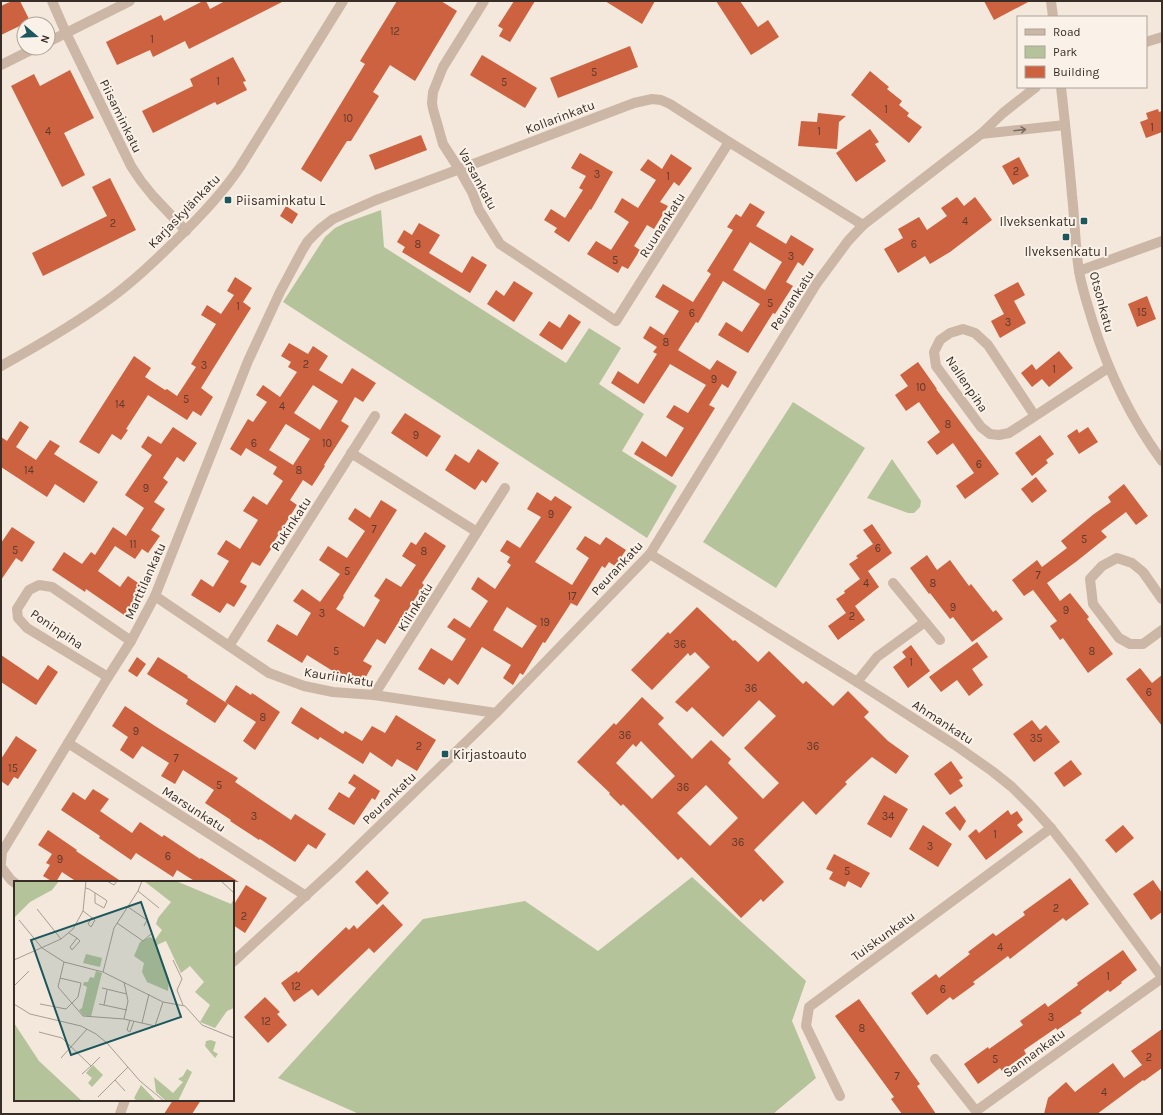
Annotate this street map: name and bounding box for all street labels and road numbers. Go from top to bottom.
street label: Piisaminkatu [97,77,145,155]
street label: Kollarinkatu [523,97,597,137]
street label: Varsankatu [455,146,501,212]
street label: Karjaskylänkatu [145,171,223,251]
street label: Ruunankatu [636,190,688,260]
street label: Peurankatu [767,267,817,333]
street label: Otsonkatu [1087,270,1117,334]
street label: Nallenpiha [943,353,991,415]
street label: Pukinkatu [268,494,314,554]
street label: Peurankatu [588,538,646,598]
street label: Marttilankatu [121,540,169,622]
street label: Kilinkatu [394,580,436,634]
street label: Poninpiha [28,606,86,652]
street label: Kauriinkatu [303,664,375,690]
street label: Ahmankatu [910,697,976,747]
street label: Peurankatu [359,769,419,827]
street label: Marsunkatu [159,783,229,835]
street label: Tuiskunkatu [848,908,918,964]
street label: Sannankatu [1000,1025,1068,1081]

